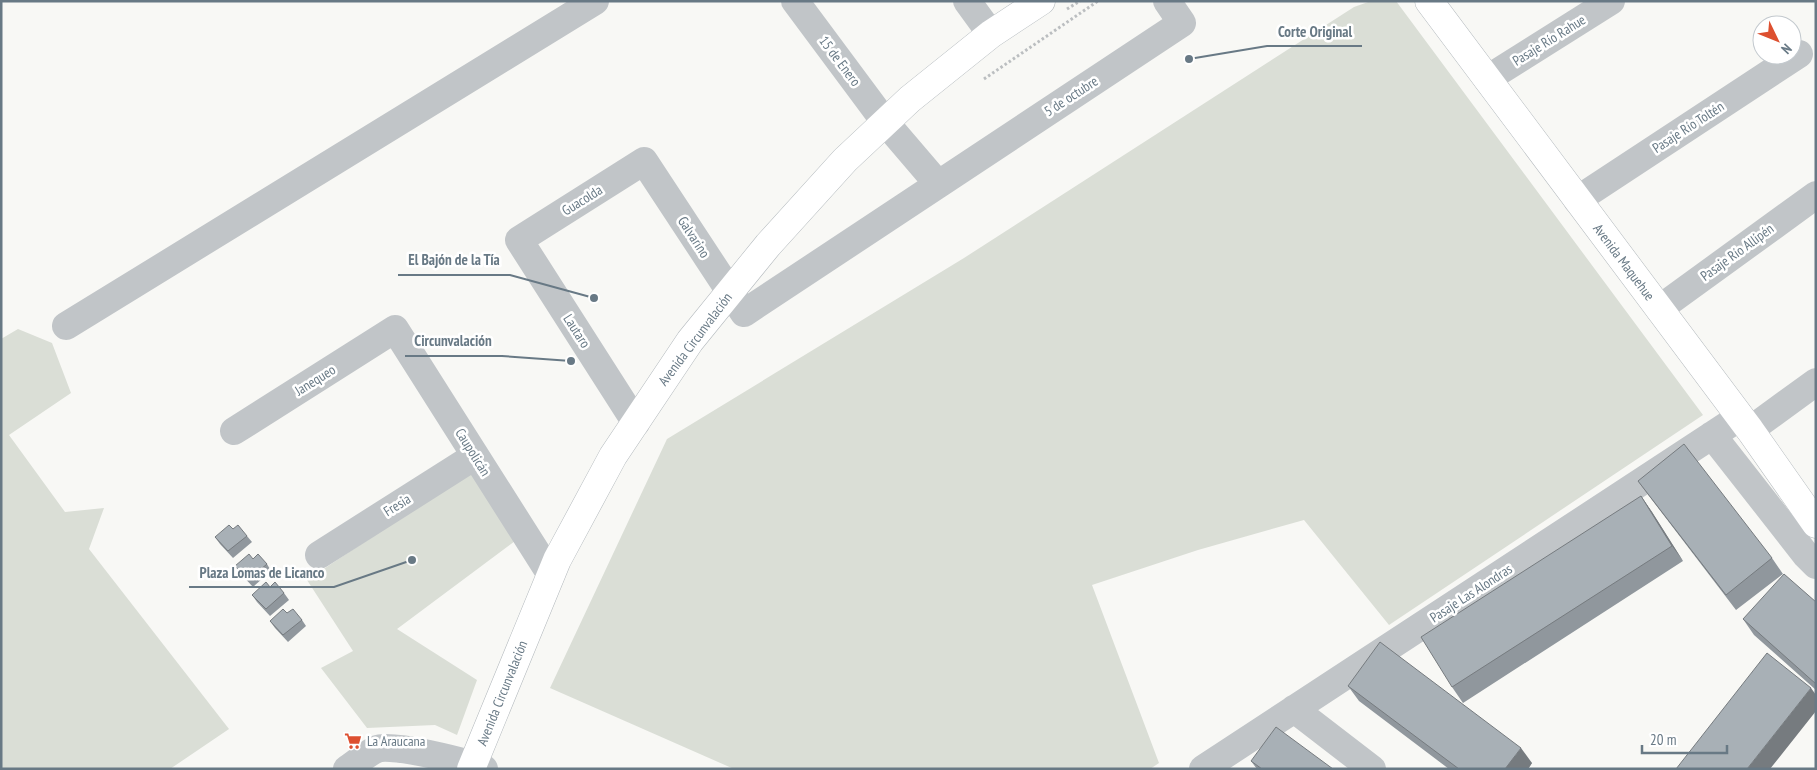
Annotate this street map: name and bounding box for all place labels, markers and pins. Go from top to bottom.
callout: Corte Original [1267,16,1362,46]
callout: El Bajón de la Tía [398,245,510,275]
callout: Circunvalación [405,326,502,356]
callout: Plaza Lomas de Licanco [189,557,334,587]
supermarket icon: La Araucana [343,731,363,751]
place label: La Araucana [367,732,425,750]

